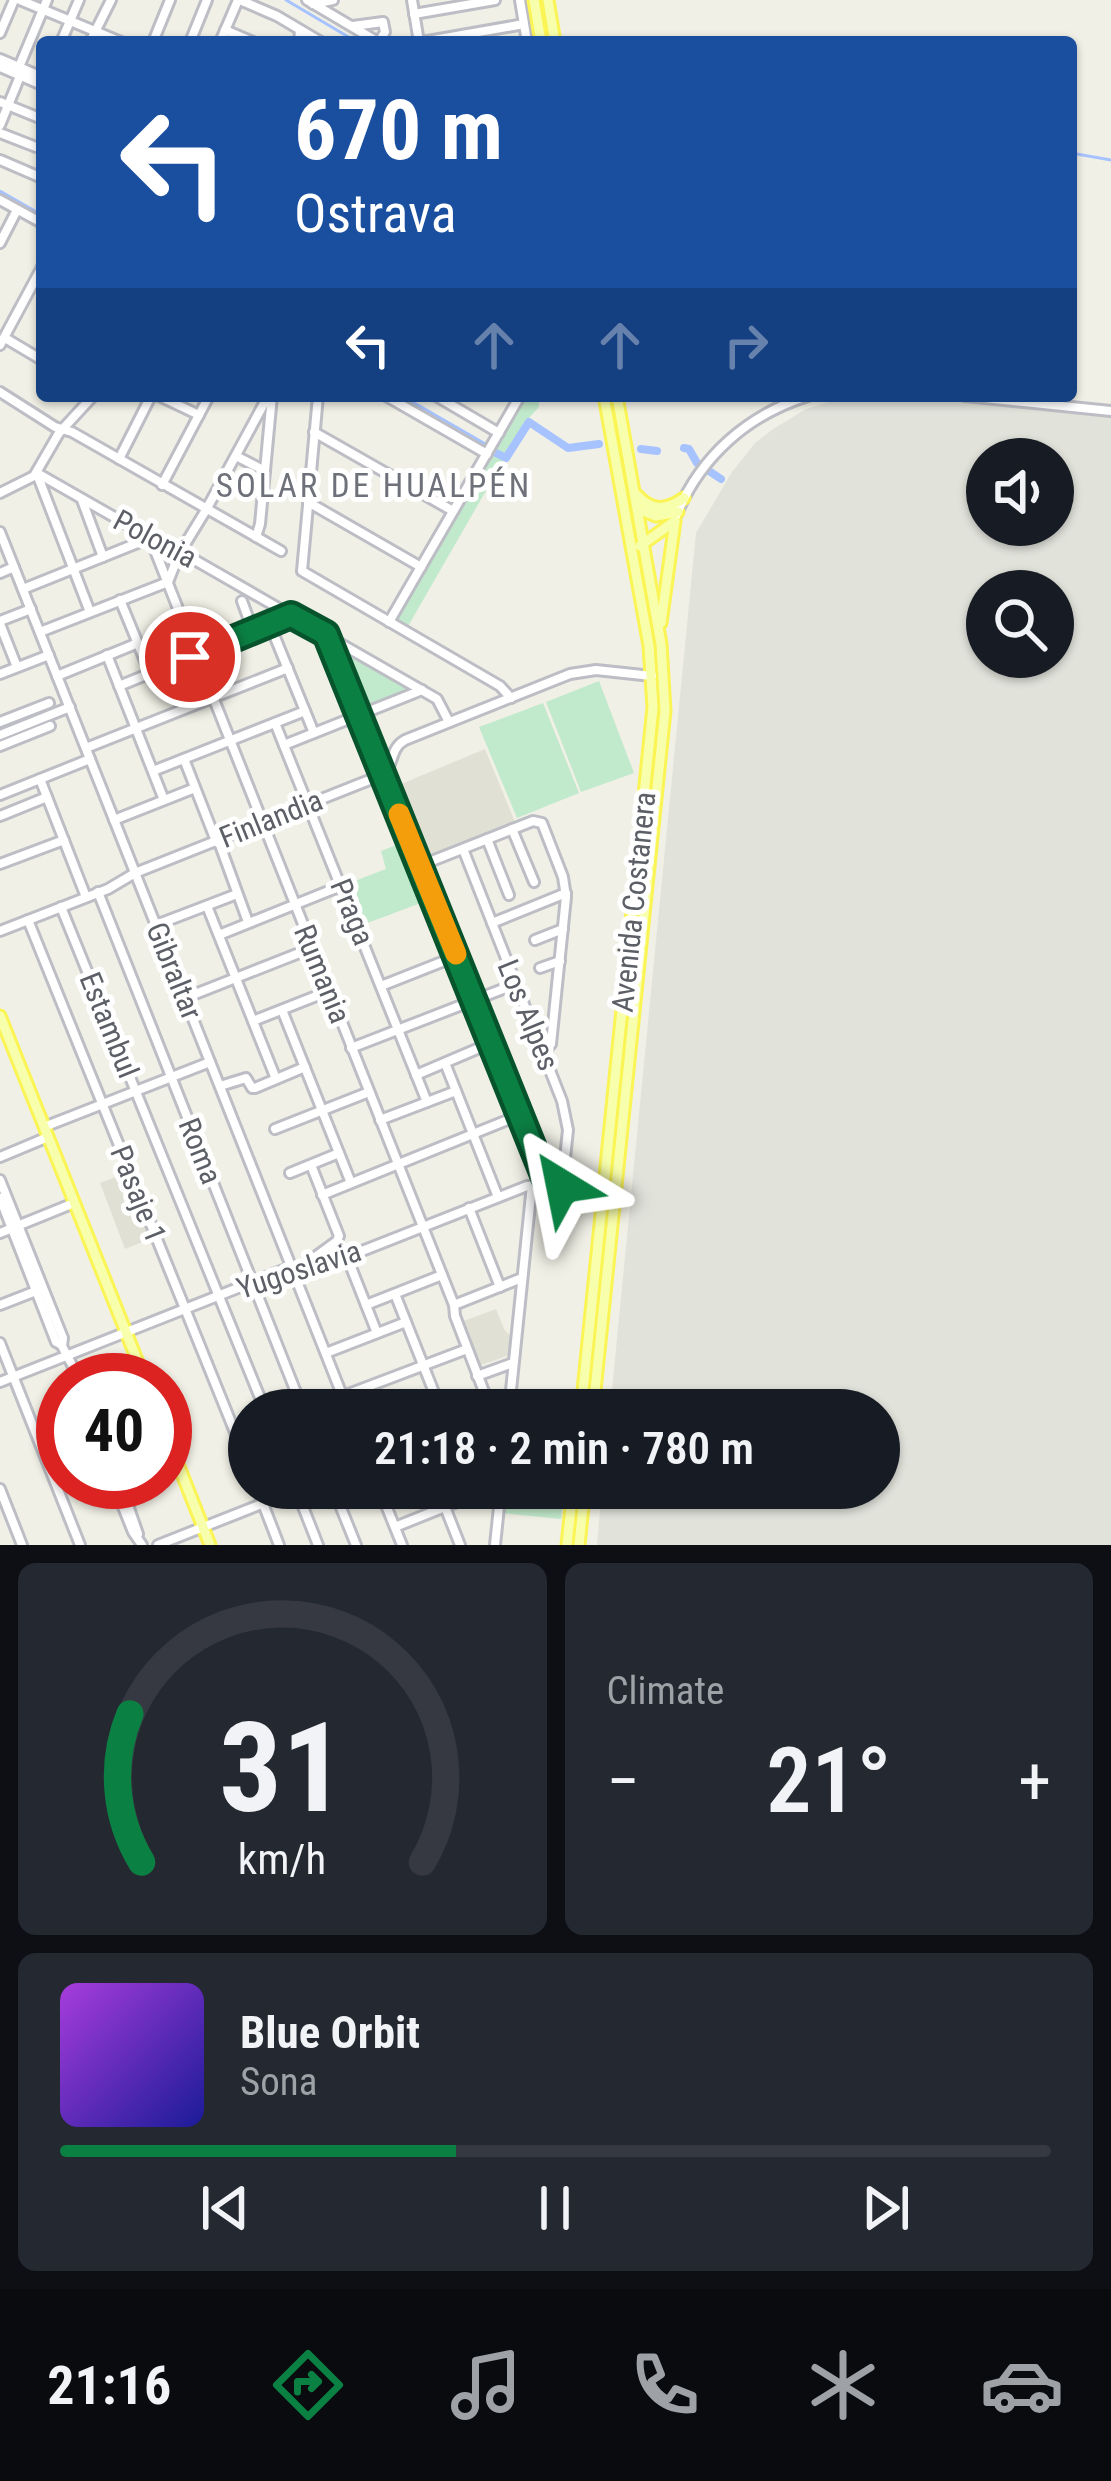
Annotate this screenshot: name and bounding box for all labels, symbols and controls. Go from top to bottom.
text: 670 m [294,81,503,180]
icon: left [96,84,252,240]
text: Ostrava [294,182,457,245]
icon: left [335,312,401,378]
icon: ahead [461,312,527,378]
icon: ahead [587,312,653,378]
icon: right [713,312,779,378]
map controls [966,438,1074,678]
button: sound [966,438,1074,546]
district label: SOLAR DE HUALPÉN [216,466,532,505]
street label: Polonia [108,502,203,575]
button: search [966,570,1074,678]
pin [139,606,241,708]
icon: arrive [157,624,223,690]
street label: Finlandia [214,782,327,855]
street label: Avenida Costanera [605,790,662,1014]
street label: Praga [323,873,382,950]
street label: Gibraltar [139,917,210,1024]
street label: Rumania [287,919,358,1028]
street label: Los Alpes [490,954,567,1075]
street label: Estambul [73,967,146,1083]
street label: Roma [172,1113,229,1189]
position arrow [499,1123,625,1249]
street label: Pasaje 1 [103,1140,174,1247]
street label: Yugoslavia [232,1233,365,1306]
speed limit sign: 40 [36,1353,192,1509]
text: 21:18 · 2 min · 780 m [374,1422,754,1475]
text: Climate [607,1668,724,1714]
text: 31 [219,1695,345,1841]
text: 21° [766,1729,891,1834]
text: − [607,1743,640,1820]
text: + [1018,1743,1051,1820]
text: km/h [238,1834,326,1884]
text: Blue Orbit [240,2006,420,2059]
text: Sona [240,2059,317,2105]
icon: previous [192,2175,258,2241]
icon: pause [522,2175,588,2241]
icon: next [853,2175,919,2241]
icon: directions [266,2343,350,2427]
icon: music [444,2343,528,2427]
icon: phone [623,2343,707,2427]
icon: climate [801,2343,885,2427]
icon: car [980,2343,1064,2427]
text: 21:16 [47,2354,171,2417]

